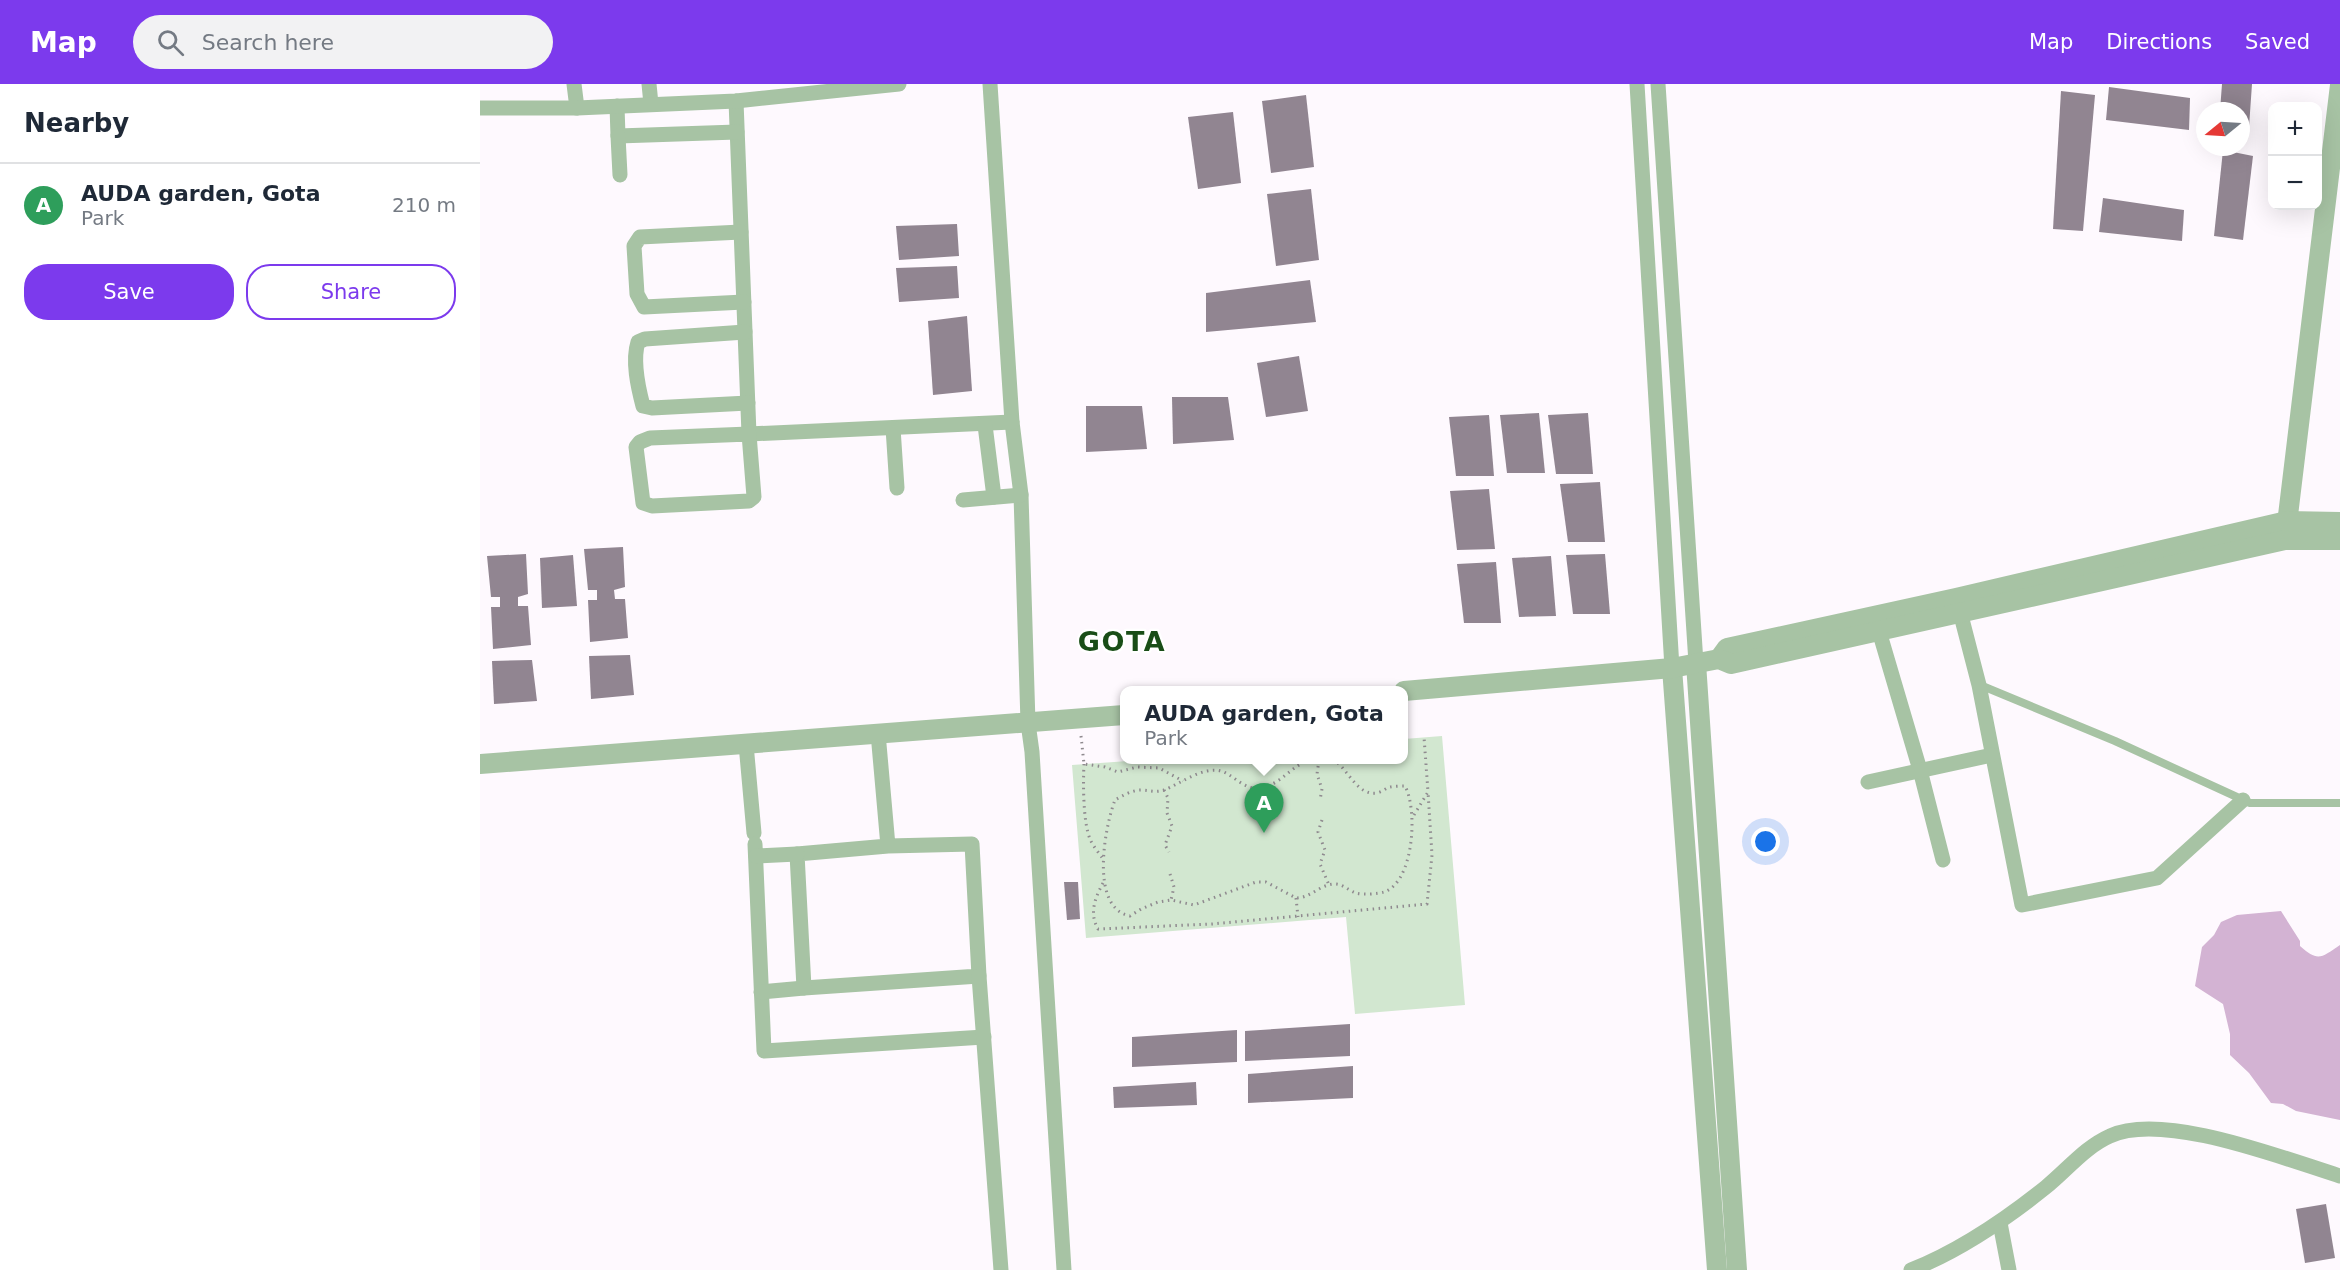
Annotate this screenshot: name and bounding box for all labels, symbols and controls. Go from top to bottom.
search box [133,15,553,69]
text: Map [30,26,97,59]
icon: search [154,26,187,59]
text: Search here [202,30,334,55]
text: Map [2029,30,2073,54]
text: Directions [2106,30,2212,54]
text: Saved [2245,30,2310,54]
north arrow [2196,102,2250,156]
map controls [2268,102,2322,210]
button: + [2268,102,2322,156]
text: Nearby [24,108,129,138]
button: − [2268,156,2322,210]
text: AUDA garden, Gota [81,181,321,206]
text: A [36,193,51,217]
text: 210 m [392,193,456,217]
text: Park [81,206,124,230]
button: Save [24,264,234,320]
button: Share [246,264,456,320]
district label: GOTA [1078,626,1166,657]
popup [1120,686,1408,764]
text: AUDA garden, Gota [1144,701,1384,726]
text: Park [1144,726,1187,750]
pin: A [1244,784,1284,833]
your location [1751,827,1780,856]

